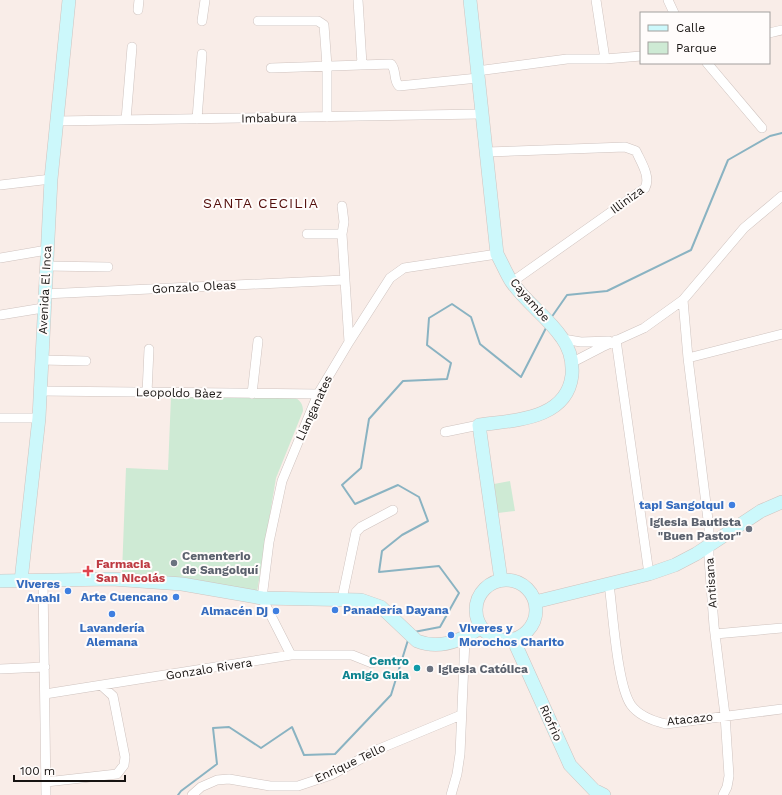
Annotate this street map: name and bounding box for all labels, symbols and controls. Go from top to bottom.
legend [640,12,770,64]
text: Calle [676,21,705,35]
text: Parque [676,41,717,55]
street label: Imbabura [241,111,297,125]
street label: Illiniza [608,183,647,217]
district label: SANTA CECILIA [203,195,319,211]
street label: Avenida El Inca [36,245,54,335]
street label: Cayambe [507,275,553,325]
street label: Gonzalo Oleas [152,278,236,296]
street label: Llanganates [293,373,335,443]
street label: Leopoldo Bàez [136,385,222,401]
place label: tapi Sangolqui [639,498,724,512]
marker: tapi Sangolqui [727,500,737,510]
place label: Iglesia Bautista "Buen Pastor" [649,515,741,543]
marker: Iglesia Bautista "Buen Pastor" [744,524,754,534]
place label: Cementerio de Sangolquí [182,549,259,577]
place label: Farmacia San Nicolás [96,557,166,585]
street label: Antisana [702,557,720,609]
marker: Cementerio de Sangolquí [169,558,179,568]
marker: Farmacia San Nicolás [83,566,93,576]
place label: Viveres Anahi [16,577,61,605]
marker: Viveres Anahi [63,586,73,596]
place label: Arte Cuencano [81,590,168,604]
marker: Arte Cuencano [171,592,181,602]
place label: Panadería Dayana [343,603,449,617]
place label: Almacén Dj [201,604,268,618]
marker: Panadería Dayana [330,605,340,615]
marker: Almacén Dj [271,606,281,616]
marker: Lavandería Alemana [107,609,117,619]
place label: Lavandería Alemana [80,621,145,649]
place label: Viveres y Morochos Charito [459,621,564,649]
marker: Viveres y Morochos Charito [446,630,456,640]
place label: Centro Amigo Guia [342,654,409,682]
street label: Gonzalo Rivera [165,655,253,683]
place label: Iglesia Católica [438,662,528,676]
marker: Centro Amigo Guia [412,663,422,673]
marker: Iglesia Católica [425,664,435,674]
street label: Riofrìo [537,703,565,743]
street label: Atacazo [666,710,714,728]
street label: Enrique Tello [313,741,387,785]
scale bar [14,757,125,783]
text: 100 m [20,764,55,778]

